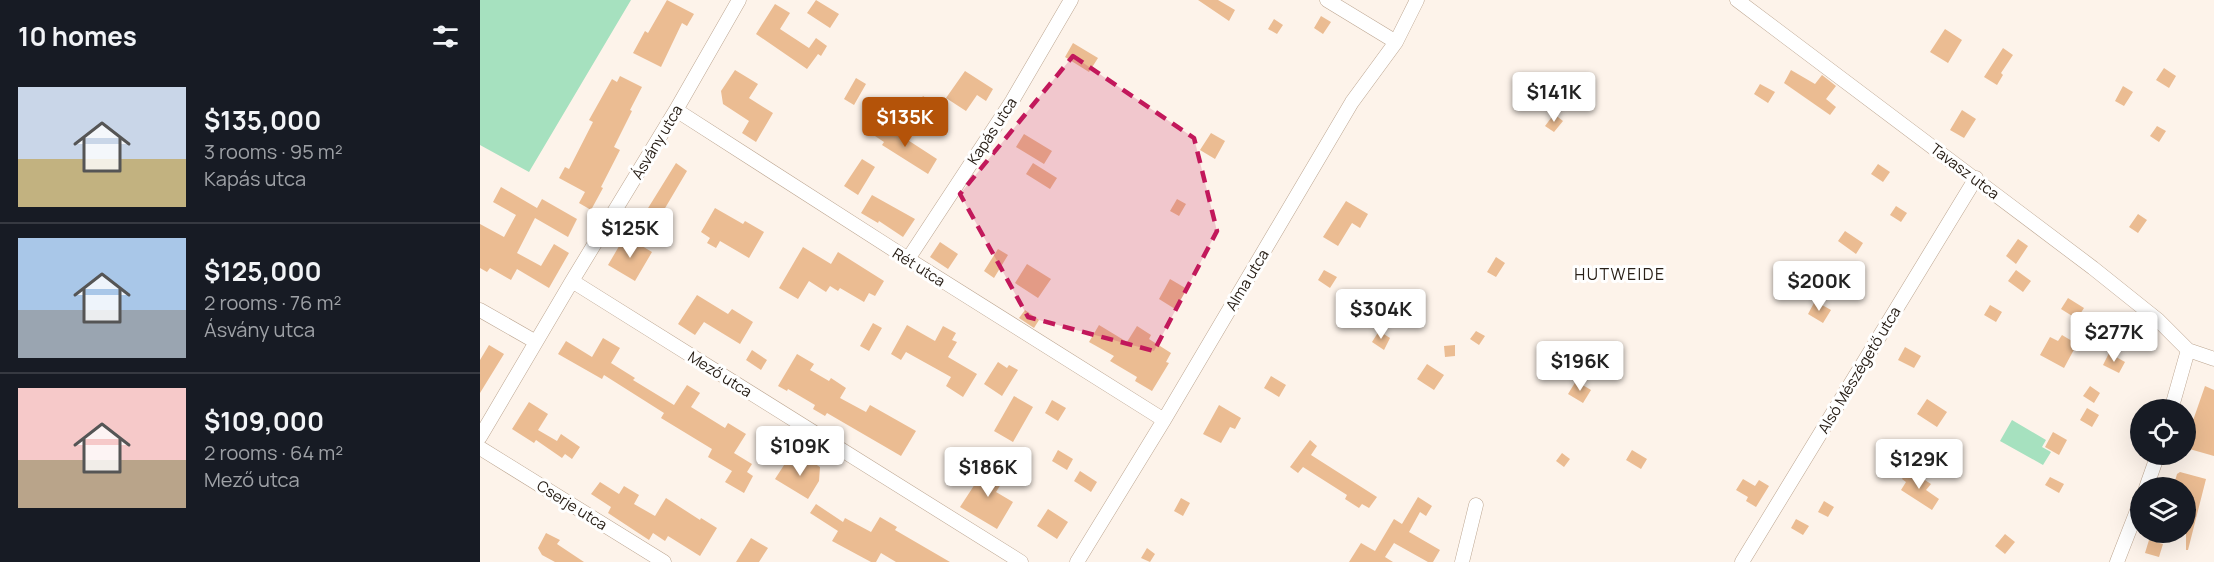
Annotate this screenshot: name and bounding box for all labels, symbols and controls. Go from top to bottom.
text: 10 homes [18,18,137,54]
icon: filters [429,20,462,53]
pin: $141K [1512,72,1596,123]
text: $141K [1526,78,1582,105]
street label: Kapás utca [962,93,1022,169]
pin: $135K [863,97,947,148]
street label: Ásvány utca [627,101,687,183]
text: $135,000 [204,102,321,138]
text: $135K [876,103,934,130]
icon: home [66,111,138,183]
text: 3 rooms · 95 m² [204,138,343,165]
street label: Tavasz utca [1926,138,2004,204]
text: Kapás utca [204,165,306,192]
pin: $125K [588,208,672,259]
text: $125K [601,214,659,241]
street label: Rét utca [889,243,949,291]
street label: Alma utca [1220,245,1274,315]
text: $125,000 [204,253,322,289]
pin: $200K [1777,261,1861,312]
icon: home [66,262,138,334]
district label: HUTWEIDE [1574,263,1666,285]
text: $200K [1787,267,1851,294]
text: 2 rooms · 76 m² [204,289,341,316]
pin: $304K [1339,289,1423,340]
text: $304K [1350,295,1412,322]
street label: Alsó Mészégető utca [1813,303,1905,437]
pin: $277K [2072,312,2156,363]
text: Ásvány utca [204,316,315,343]
text: $277K [2085,318,2143,345]
pin: $196K [1538,341,1622,392]
street label: Mező utca [684,346,756,402]
text: $196K [1550,347,1610,374]
map controls [2130,399,2196,543]
button: locate [2130,399,2196,465]
text: $109,000 [204,403,324,439]
icon: home [66,412,138,484]
pin: $109K [758,426,842,477]
text: $109K [770,432,830,459]
text: 2 rooms · 64 m² [204,439,343,466]
pin: $129K [1877,439,1961,490]
text: $129K [1890,445,1948,472]
pin: $186K [946,447,1030,498]
text: $186K [959,453,1017,480]
text: Mező utca [204,466,300,493]
street label: Cserje utca [533,475,611,535]
button: layers [2130,477,2196,543]

